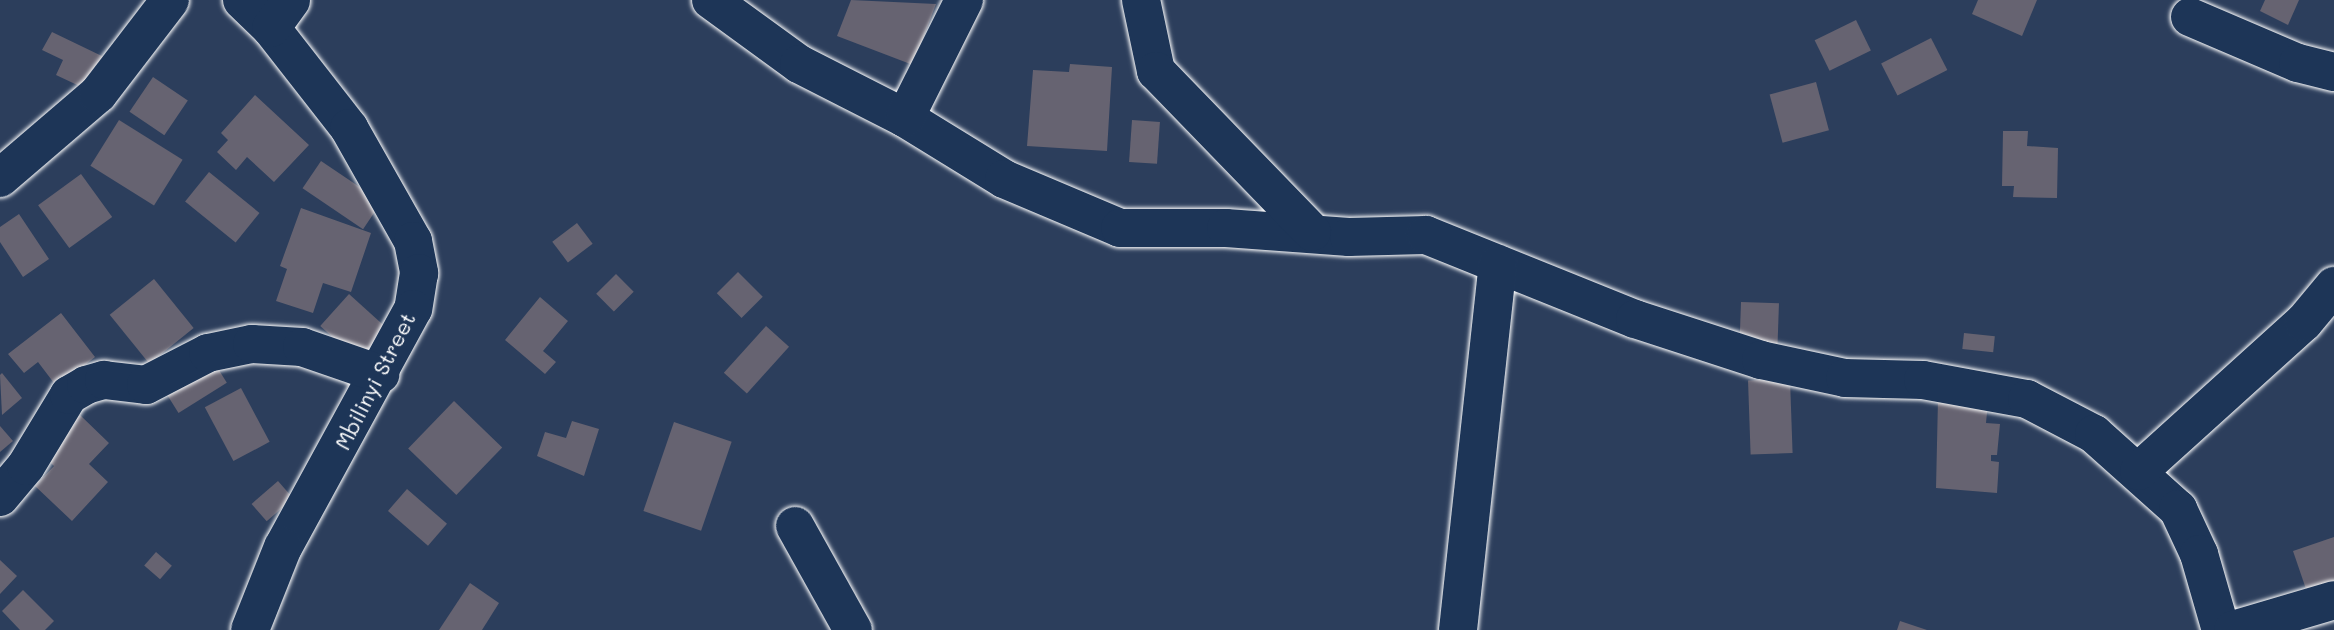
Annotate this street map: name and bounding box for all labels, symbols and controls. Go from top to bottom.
street label: Mbilinyi Street [330,308,420,454]

